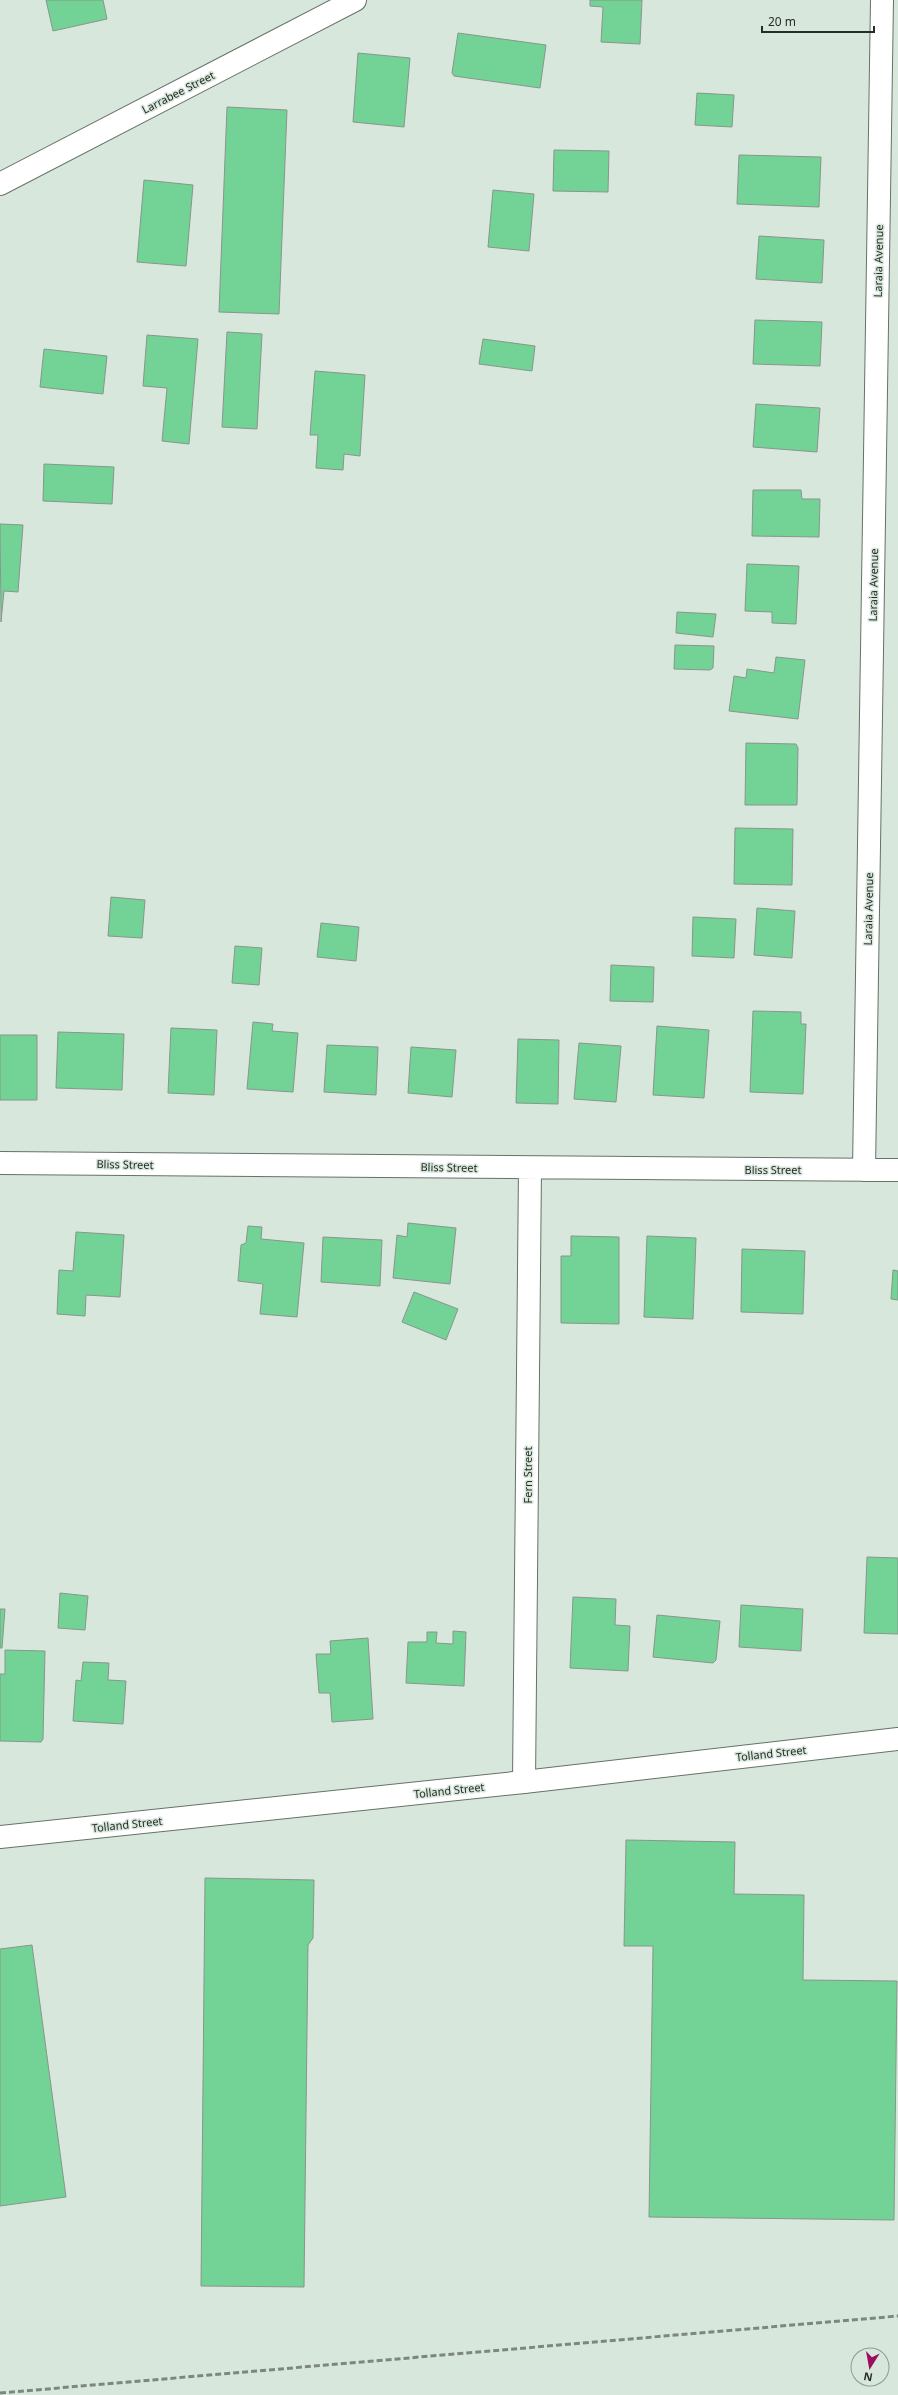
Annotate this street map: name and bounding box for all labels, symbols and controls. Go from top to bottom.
scale bar [762,8,874,34]
text: 20 m [768,13,796,30]
street label: Larrabee Street [139,67,217,117]
street label: Laraia Avenue [870,224,886,298]
street label: Laraia Avenue [865,548,881,622]
street label: Laraia Avenue [860,872,876,946]
street label: Bliss Street [96,1156,154,1172]
street label: Bliss Street [420,1159,478,1175]
street label: Bliss Street [745,1162,801,1177]
street label: Fern Street [520,1447,535,1503]
street label: Tolland Street [735,1742,807,1764]
street label: Tolland Street [413,1779,485,1801]
street label: Tolland Street [91,1813,163,1835]
north arrow [850,2347,890,2387]
text: N [862,2369,874,2386]

